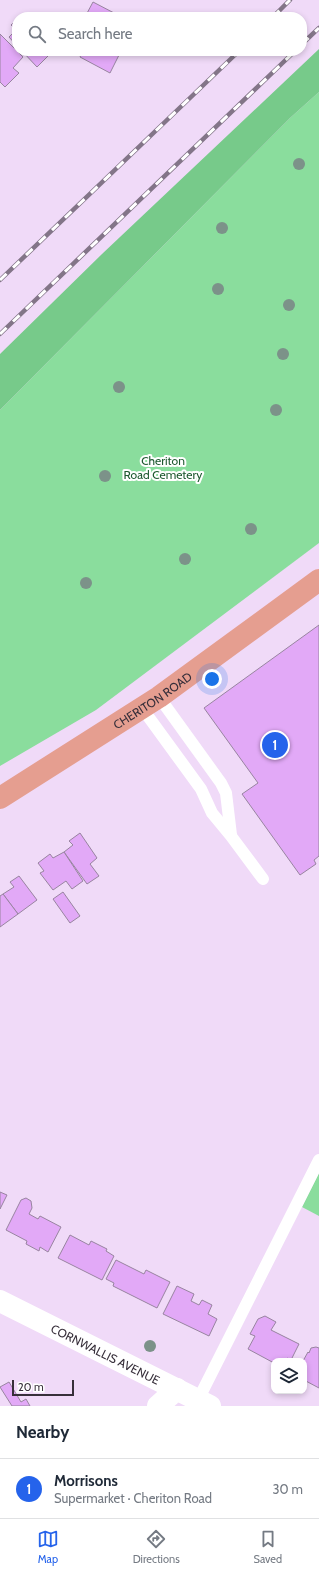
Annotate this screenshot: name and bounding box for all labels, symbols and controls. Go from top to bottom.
search box [12,12,307,56]
icon: search [26,23,48,45]
text: Search here [58,25,133,43]
park label: Cheriton Road Cemetery [124,453,202,482]
street label: CHERITON ROAD [110,668,195,732]
your location [202,669,222,689]
pin: 1 [262,730,288,760]
street label: CORNWALLIS AVENUE [49,1320,163,1387]
map controls [271,1358,307,1394]
button: layers [271,1358,307,1394]
scale bar [12,1378,74,1397]
text: 20 m [18,1380,44,1394]
text: Nearby [16,1422,69,1442]
text: Morrisons [54,1472,118,1490]
text: 1 [27,1481,31,1497]
text: 30 m [273,1481,303,1497]
text: Supermarket · Cheriton Road [54,1490,212,1506]
tab: Map [37,1528,59,1566]
tab: Directions [133,1528,180,1566]
tab: Saved [254,1528,282,1566]

